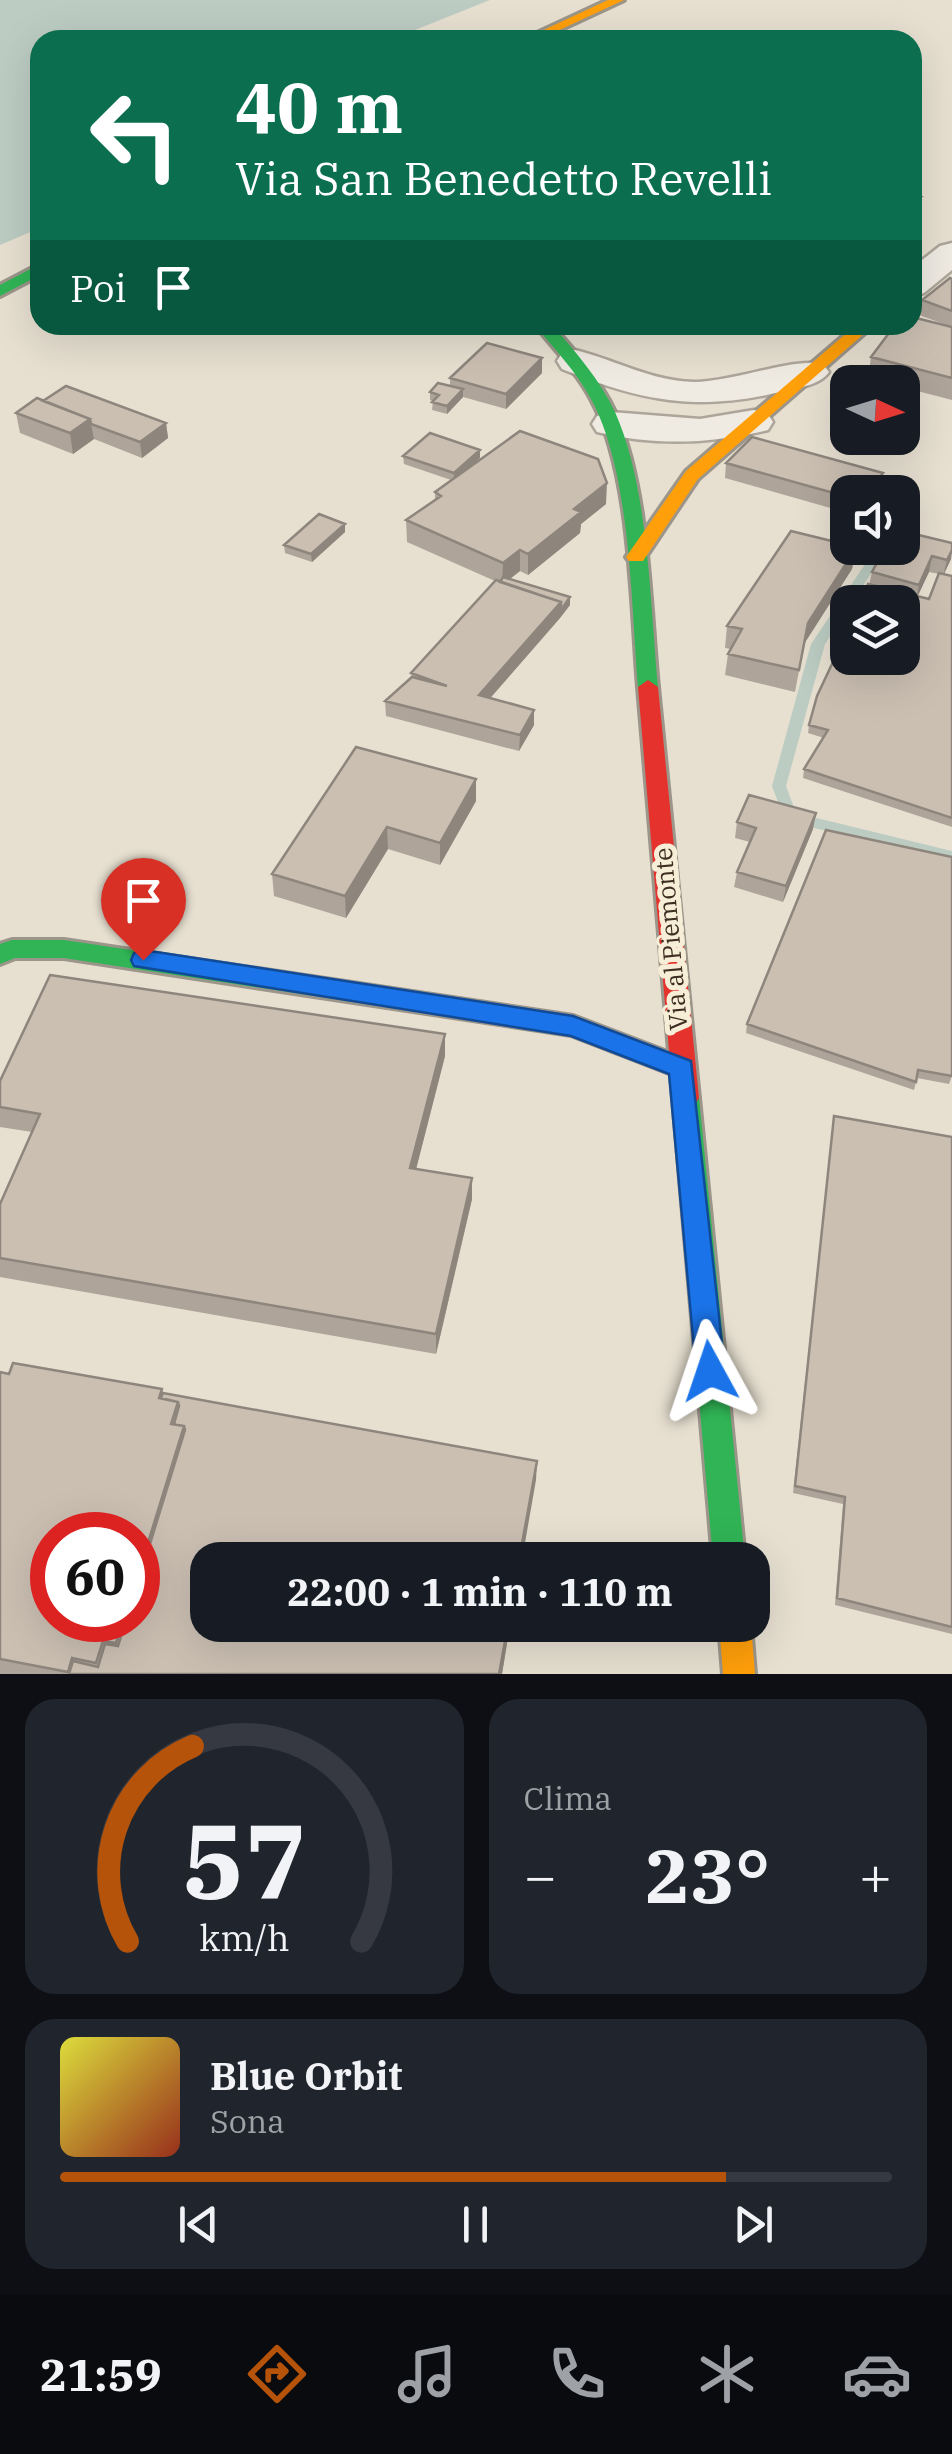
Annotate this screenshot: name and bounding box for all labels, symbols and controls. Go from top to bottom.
text: 40 m [235,61,403,152]
icon: left [70,70,200,200]
text: Via San Benedetto Revelli [235,149,772,207]
icon: arrive [146,260,201,315]
text: Poi [70,263,126,312]
north arrow [830,365,920,455]
map controls [830,365,920,675]
button: sound [830,475,920,565]
button: layers [830,585,920,675]
street label: Via al Piemonte [646,846,694,1032]
pin [101,858,186,961]
icon: arrive [116,873,171,928]
position arrow [658,1319,762,1423]
speed limit sign: 60 [30,1512,160,1642]
text: 22:00 · 1 min · 110 m [287,1567,673,1616]
text: Clima [524,1777,612,1819]
text: 57 [182,1792,307,1928]
text: 23° [645,1826,770,1924]
text: − [524,1840,557,1911]
text: + [859,1840,892,1911]
text: km/h [199,1914,289,1961]
text: Blue Orbit [210,2051,402,2100]
text: Sona [210,2100,285,2142]
icon: previous [171,2197,226,2252]
icon: pause [448,2197,503,2252]
icon: next [726,2197,781,2252]
icon: directions [242,2339,312,2409]
icon: music [392,2339,462,2409]
icon: phone [542,2339,612,2409]
icon: climate [692,2339,762,2409]
icon: car [842,2339,912,2409]
text: 21:59 [40,2345,162,2403]

